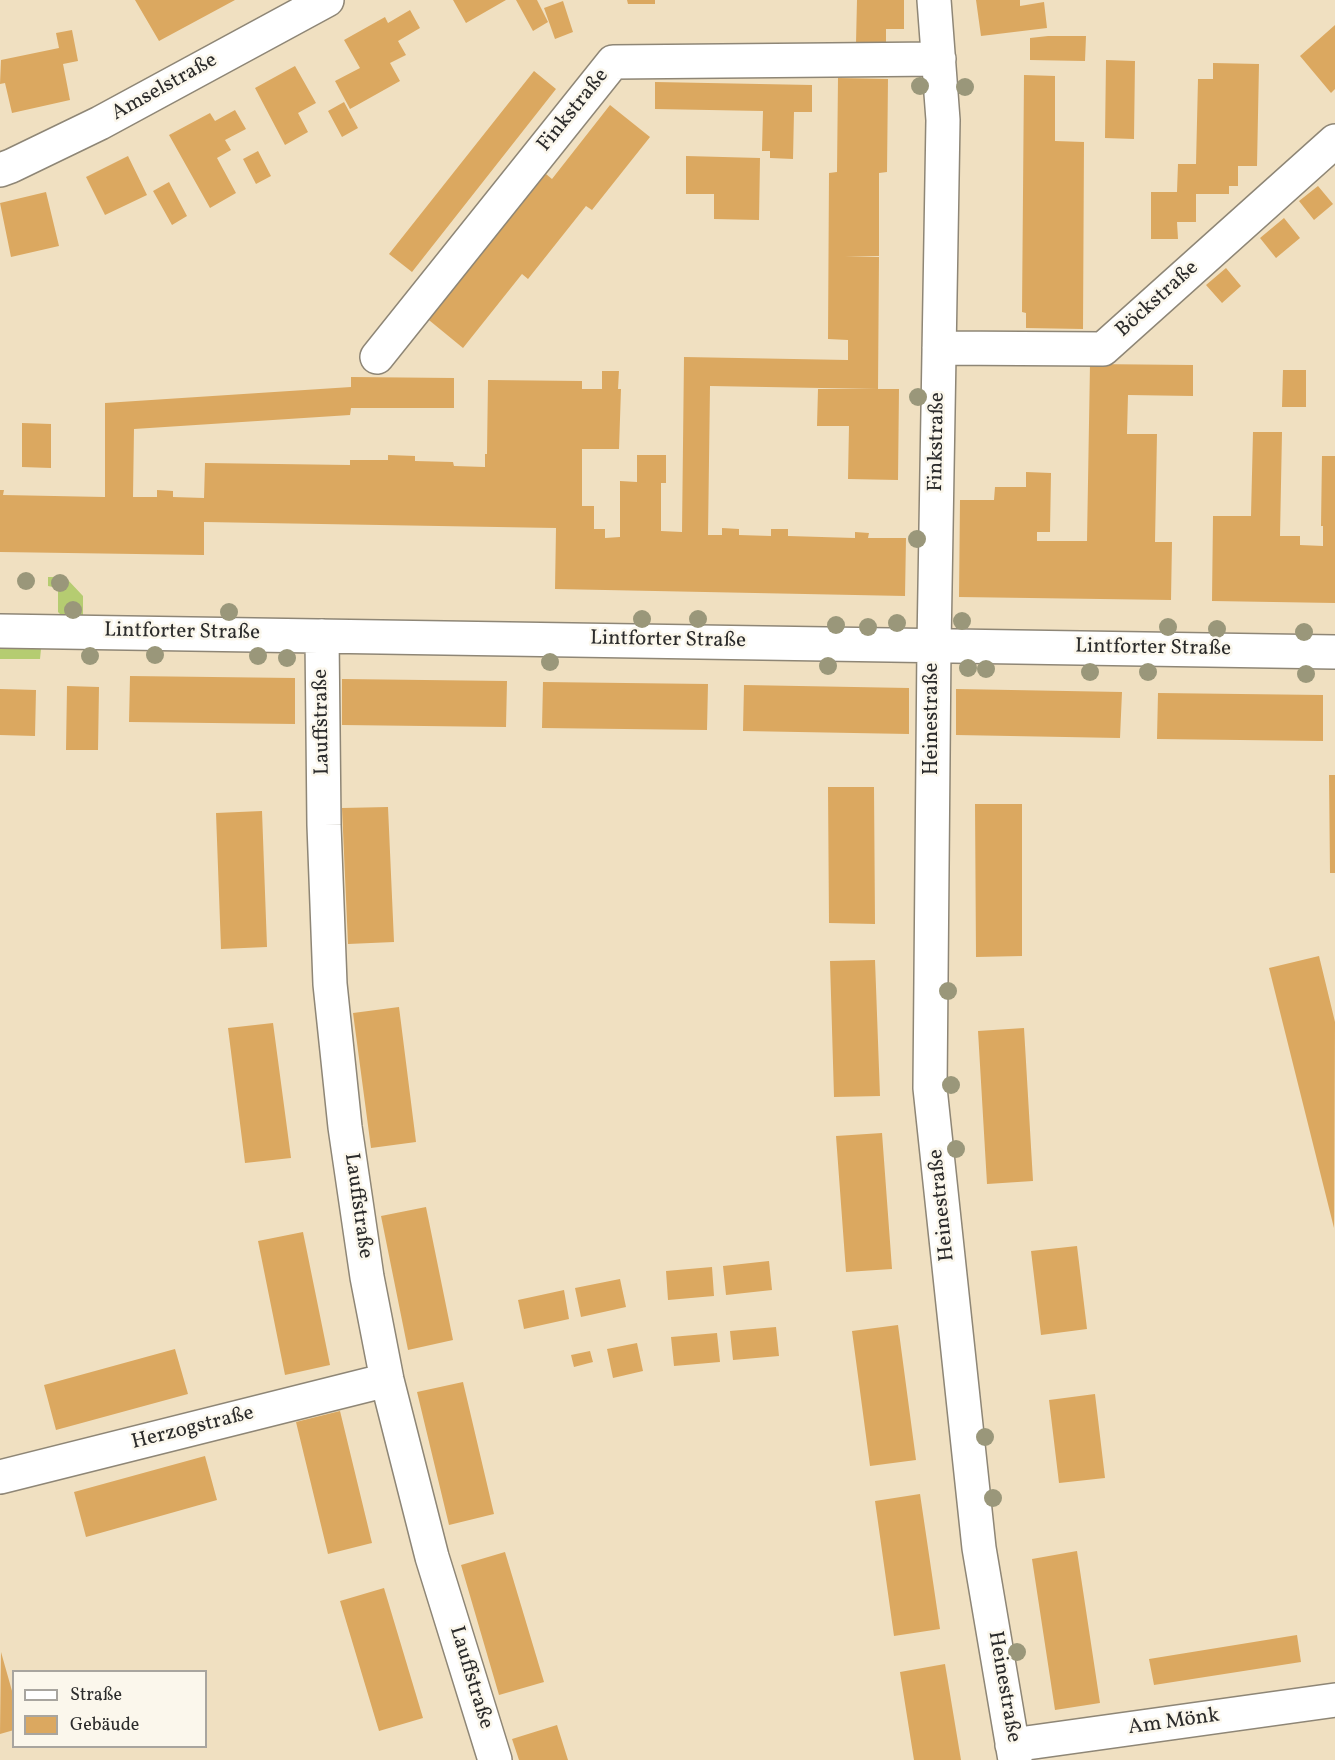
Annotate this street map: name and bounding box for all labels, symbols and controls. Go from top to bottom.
street label: Amselstraße [108,49,222,127]
street label: Finkstraße [533,64,615,158]
street label: Böckstraße [1111,256,1205,344]
street label: Finkstraße [925,392,951,492]
street label: Lintforter Straße [104,619,260,647]
street label: Lintforter Straße [590,627,746,655]
street label: Lintforter Straße [1075,635,1231,663]
street label: Heinestraße [920,663,946,775]
street label: Lauffstraße [309,669,337,775]
street label: Heinestraße [925,1148,961,1262]
street label: Lauffstraße [337,1152,377,1260]
street label: Herzogstraße [129,1402,257,1456]
street label: Lauffstraße [442,1624,498,1732]
street label: Heinestraße [981,1629,1025,1745]
legend [12,1670,207,1748]
text: Straße [70,1683,122,1708]
street label: Am Mönk [1127,1704,1221,1742]
text: Gebäude [70,1713,139,1738]

